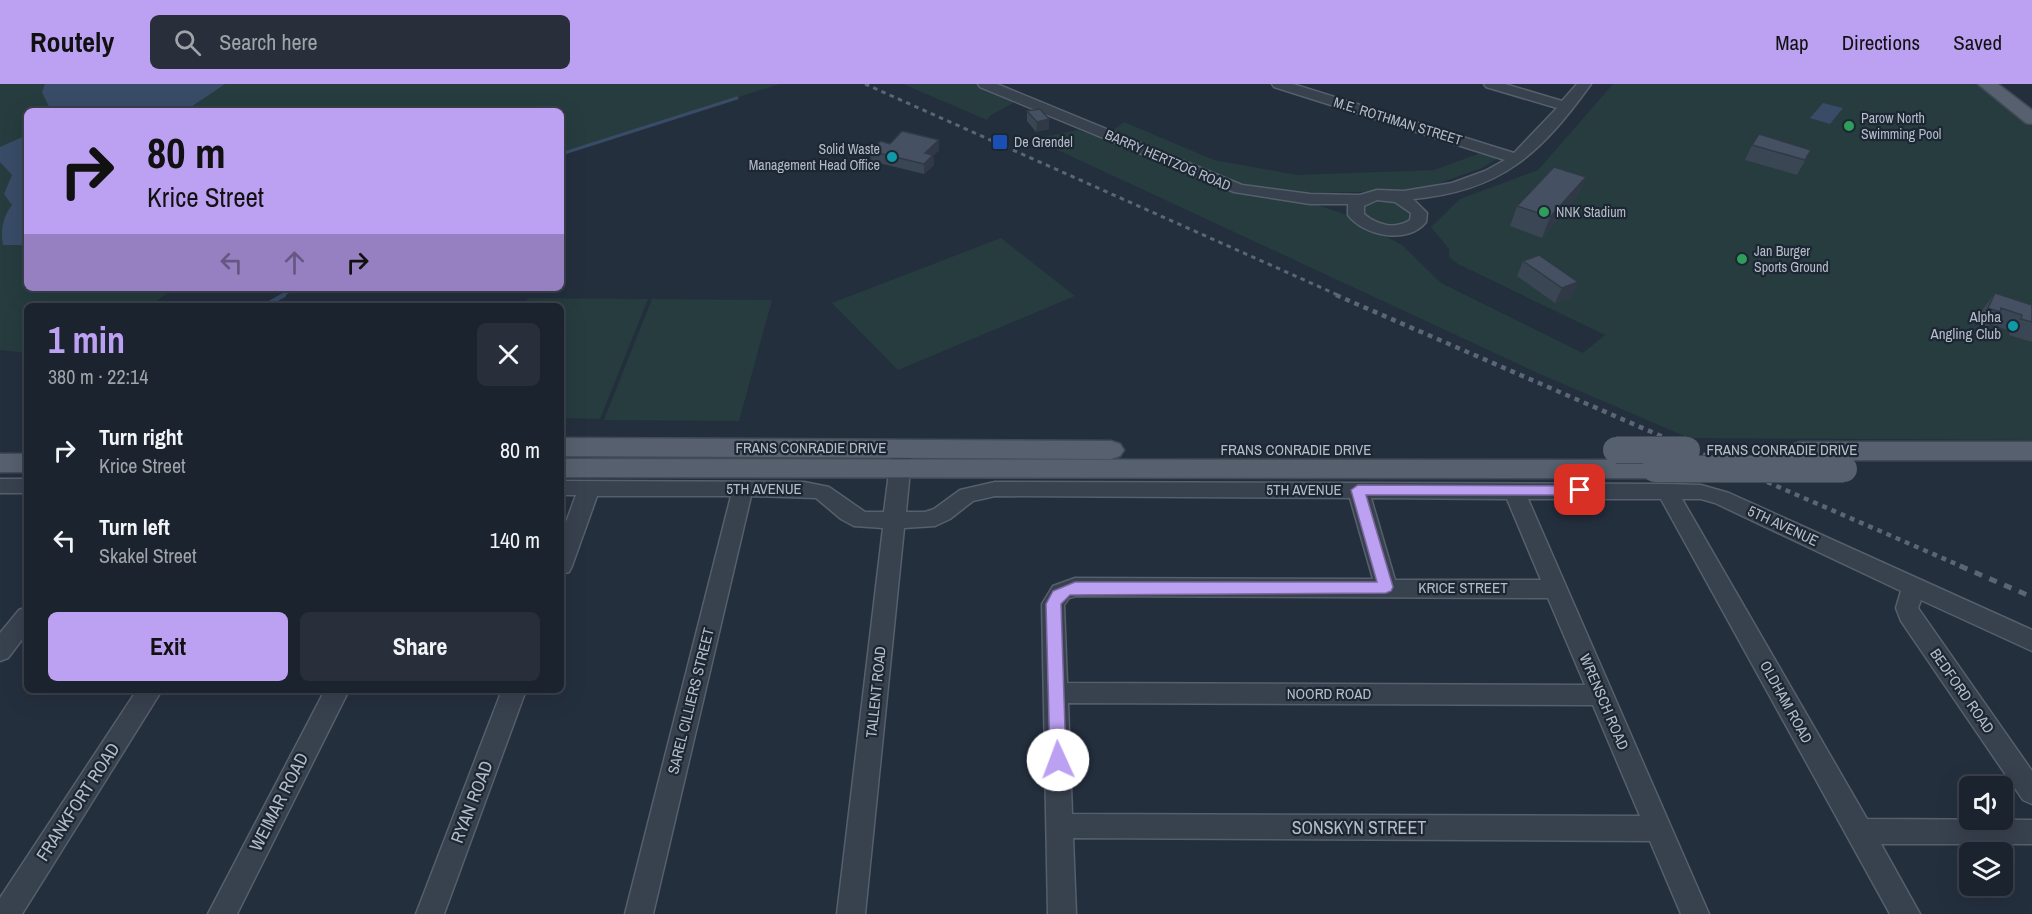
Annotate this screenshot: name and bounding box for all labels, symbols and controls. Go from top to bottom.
search box [150,15,570,69]
text: Routely [30,23,114,61]
icon: search [171,26,204,59]
text: Search here [219,27,317,57]
text: Map [1775,28,1809,57]
text: Directions [1842,28,1920,57]
text: Saved [1953,28,2002,57]
street label: M.E. ROTHMAN STREET [1332,93,1464,149]
place label: Parow North Swimming Pool [1861,109,1941,143]
marker: Parow North Swimming Pool [1842,119,1856,133]
text: 80 m [147,125,226,181]
street label: BARRY HERTZOG ROAD [1103,125,1233,195]
icon: right [48,132,126,210]
marker: De Grendel [991,133,1009,151]
place label: De Grendel [1014,133,1073,151]
place label: Solid Waste Management Head Office [749,140,880,174]
marker: Solid Waste Management Head Office [885,150,899,164]
text: Krice Street [147,179,264,215]
place label: NNK Stadium [1556,203,1626,221]
marker: NNK Stadium [1537,205,1551,219]
place label: Jan Burger Sports Ground [1754,242,1829,276]
icon: left [215,246,248,279]
icon: ahead [278,246,311,279]
icon: right [341,246,374,279]
marker: Jan Burger Sports Ground [1735,252,1749,266]
place label: Alpha Angling Club [1930,306,2001,344]
text: 1 min [48,316,125,364]
marker: Alpha Angling Club [2006,319,2020,333]
button: close [477,323,540,386]
text: 380 m · 22:14 [48,363,148,390]
text: Turn right [99,422,183,452]
icon: right [48,434,81,467]
text: 80 m [500,435,540,465]
street label: FRANS CONRADIE DRIVE [735,437,887,458]
street label: FRANS CONRADIE DRIVE [1220,439,1372,460]
street label: FRANS CONRADIE DRIVE [1706,439,1858,460]
text: Krice Street [99,452,186,479]
pin [1554,464,1605,515]
icon: arrive [1563,473,1596,506]
street label: 5TH AVENUE [726,478,802,499]
street label: 5TH AVENUE [1266,479,1342,500]
street label: 5TH AVENUE [1744,500,1822,551]
text: Turn left [99,512,170,542]
icon: left [48,524,81,557]
text: 140 m [490,525,540,555]
text: Skakel Street [99,542,197,569]
street label: KRICE STREET [1418,577,1508,598]
button: Exit [48,612,288,681]
button: Share [300,612,540,681]
street label: SAREL CILLIERS STREET [662,625,719,776]
street label: BEDFORD ROAD [1925,644,1999,737]
street label: TALLENT ROAD [860,645,891,739]
street label: WRENSCH ROAD [1575,651,1634,753]
street label: OLDHAM ROAD [1755,657,1818,747]
street label: NOORD ROAD [1287,683,1371,704]
position arrow [1026,728,1090,792]
street label: FRANKFORT ROAD [30,738,125,866]
street label: WEIMAR ROAD [243,748,314,855]
street label: RYAN ROAD [444,757,499,847]
map controls [1959,776,2013,896]
button: sound [1959,776,2013,830]
street label: SONSKYN STREET [1292,815,1426,840]
button: layers [1959,842,2013,896]

